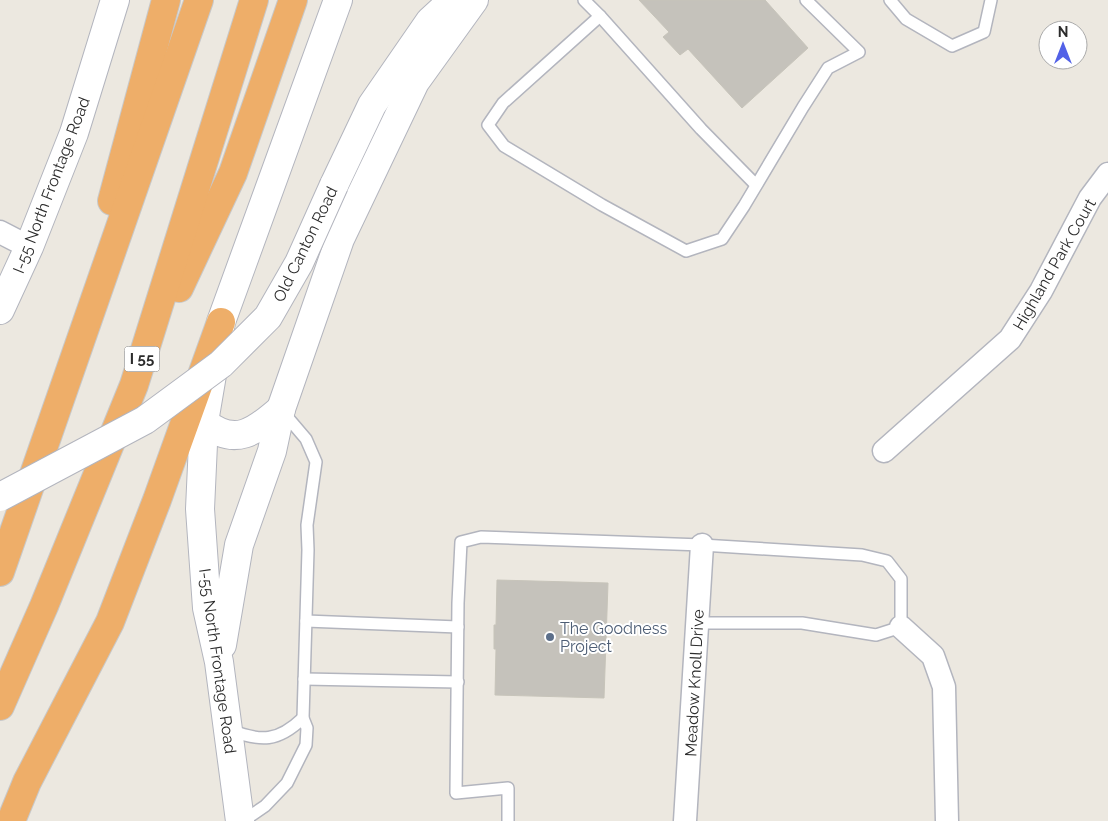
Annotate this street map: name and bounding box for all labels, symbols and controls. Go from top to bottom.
north arrow [1038,20,1088,70]
text: N [1058,24,1068,40]
street label: I-55 North Frontage Road [9,94,94,276]
street label: Old Canton Road [269,183,342,305]
street label: Highland Park Court [1009,195,1100,333]
road number: I 55 [124,346,160,372]
street label: I-55 North Frontage Road [195,567,240,755]
street label: Meadow Knoll Drive [681,609,708,757]
place label: The Goodness Project [560,619,667,656]
marker: The Goodness Project [544,631,556,643]

